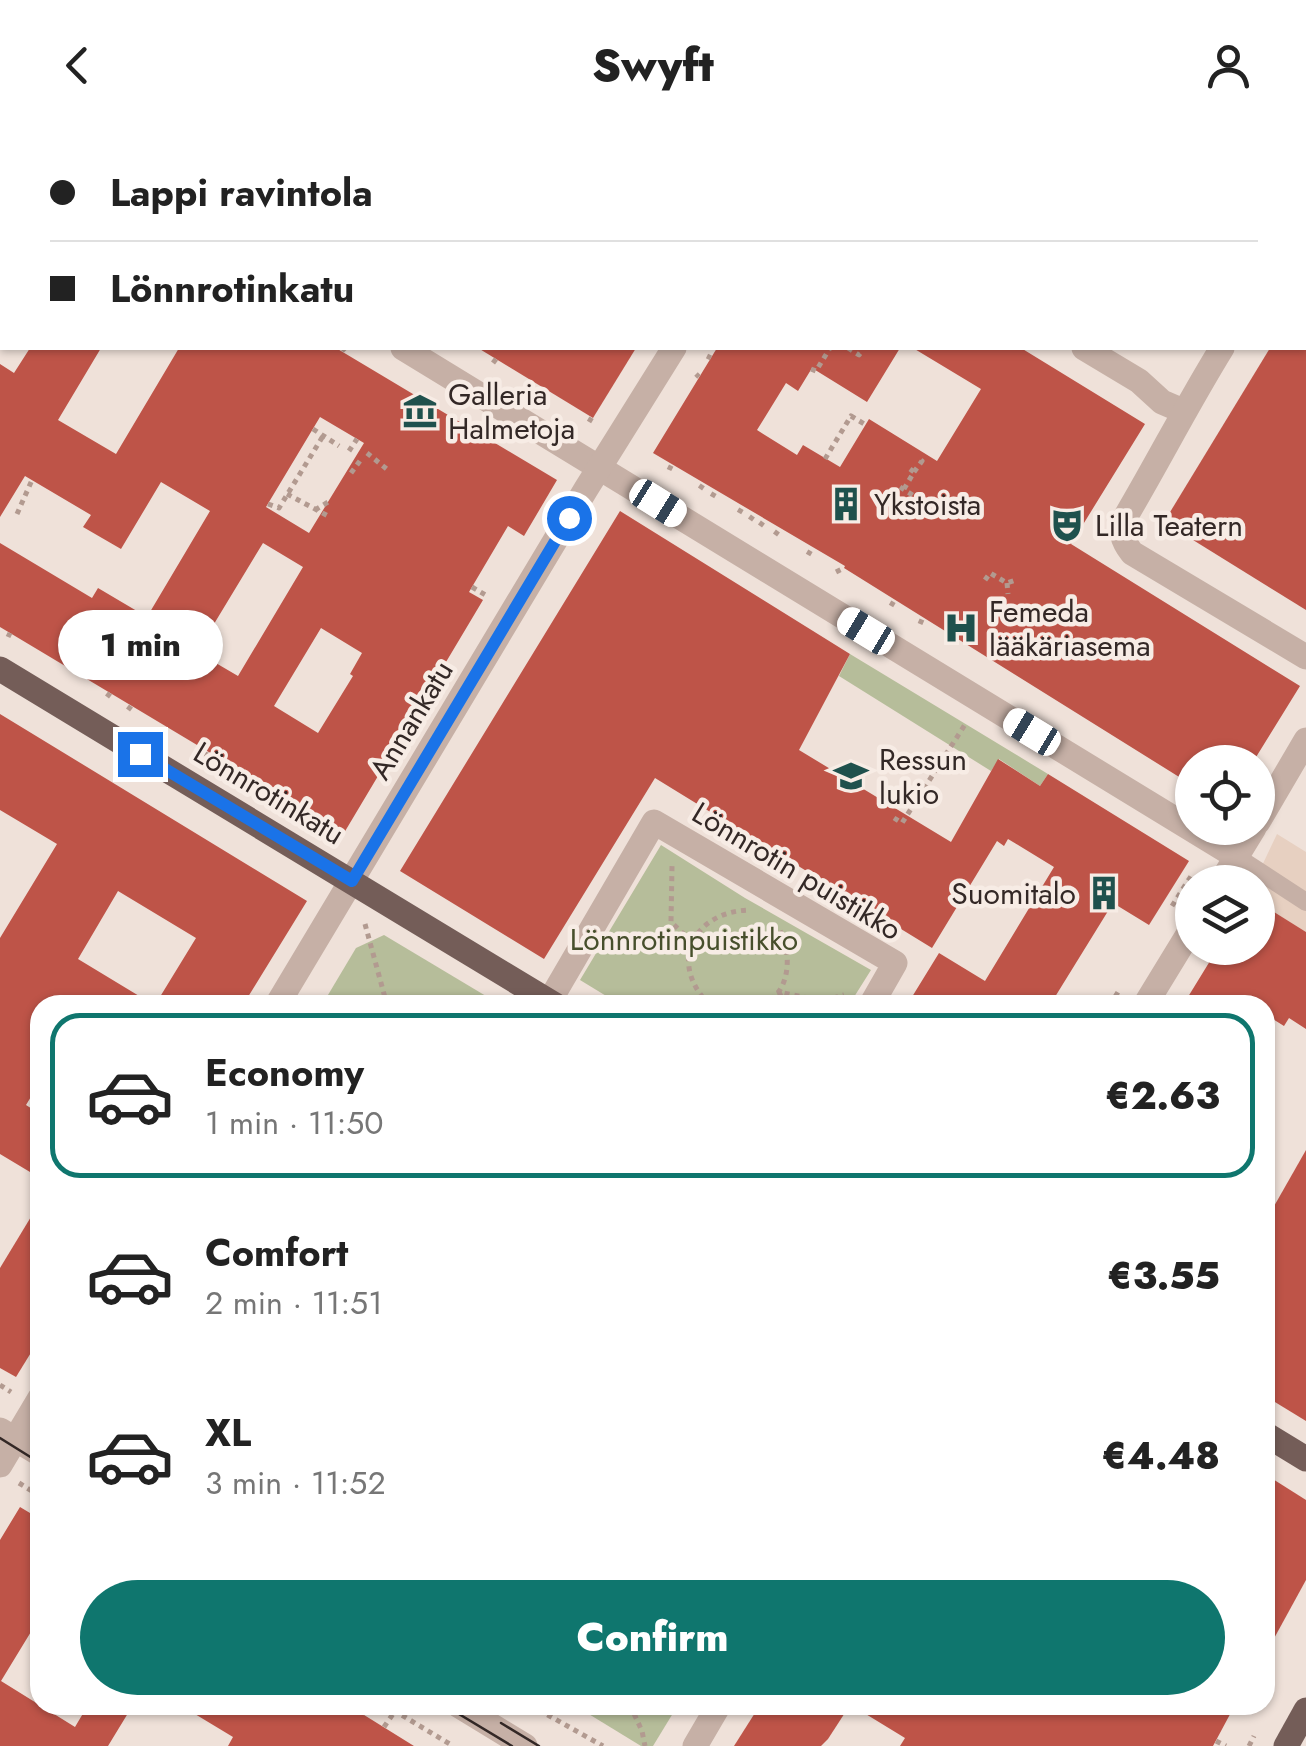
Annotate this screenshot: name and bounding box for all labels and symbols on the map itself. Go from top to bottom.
place label: Galleria Halmetoja [448,373,575,450]
museum icon: Galleria Halmetoja [401,392,439,430]
car [625,474,691,532]
place label: Ykstoista [874,483,981,526]
building icon: Ykstoista [827,485,865,523]
route start [547,496,592,541]
place label: Lilla Teatern [1095,504,1243,547]
theatre icon: Lilla Teatern [1048,506,1086,544]
place label: Femeda lääkäriasema [989,590,1151,667]
car [833,603,899,659]
callout: 1 min [58,609,222,679]
hospital icon: Femeda lääkäriasema [942,609,980,647]
street label: Annankatu [359,652,463,788]
car [999,704,1065,760]
street label: Lönnrotinkatu [186,731,352,855]
route end [118,732,163,777]
place label: Ressun lukio [879,738,967,815]
school or university icon: Ressun lukio [832,757,870,795]
street label: Lönnrotin puistikko [684,791,910,951]
place label: Suomitalo [951,872,1076,915]
building icon: Suomitalo [1085,874,1123,912]
park label: Lönnrotinpuistikko [570,918,798,961]

